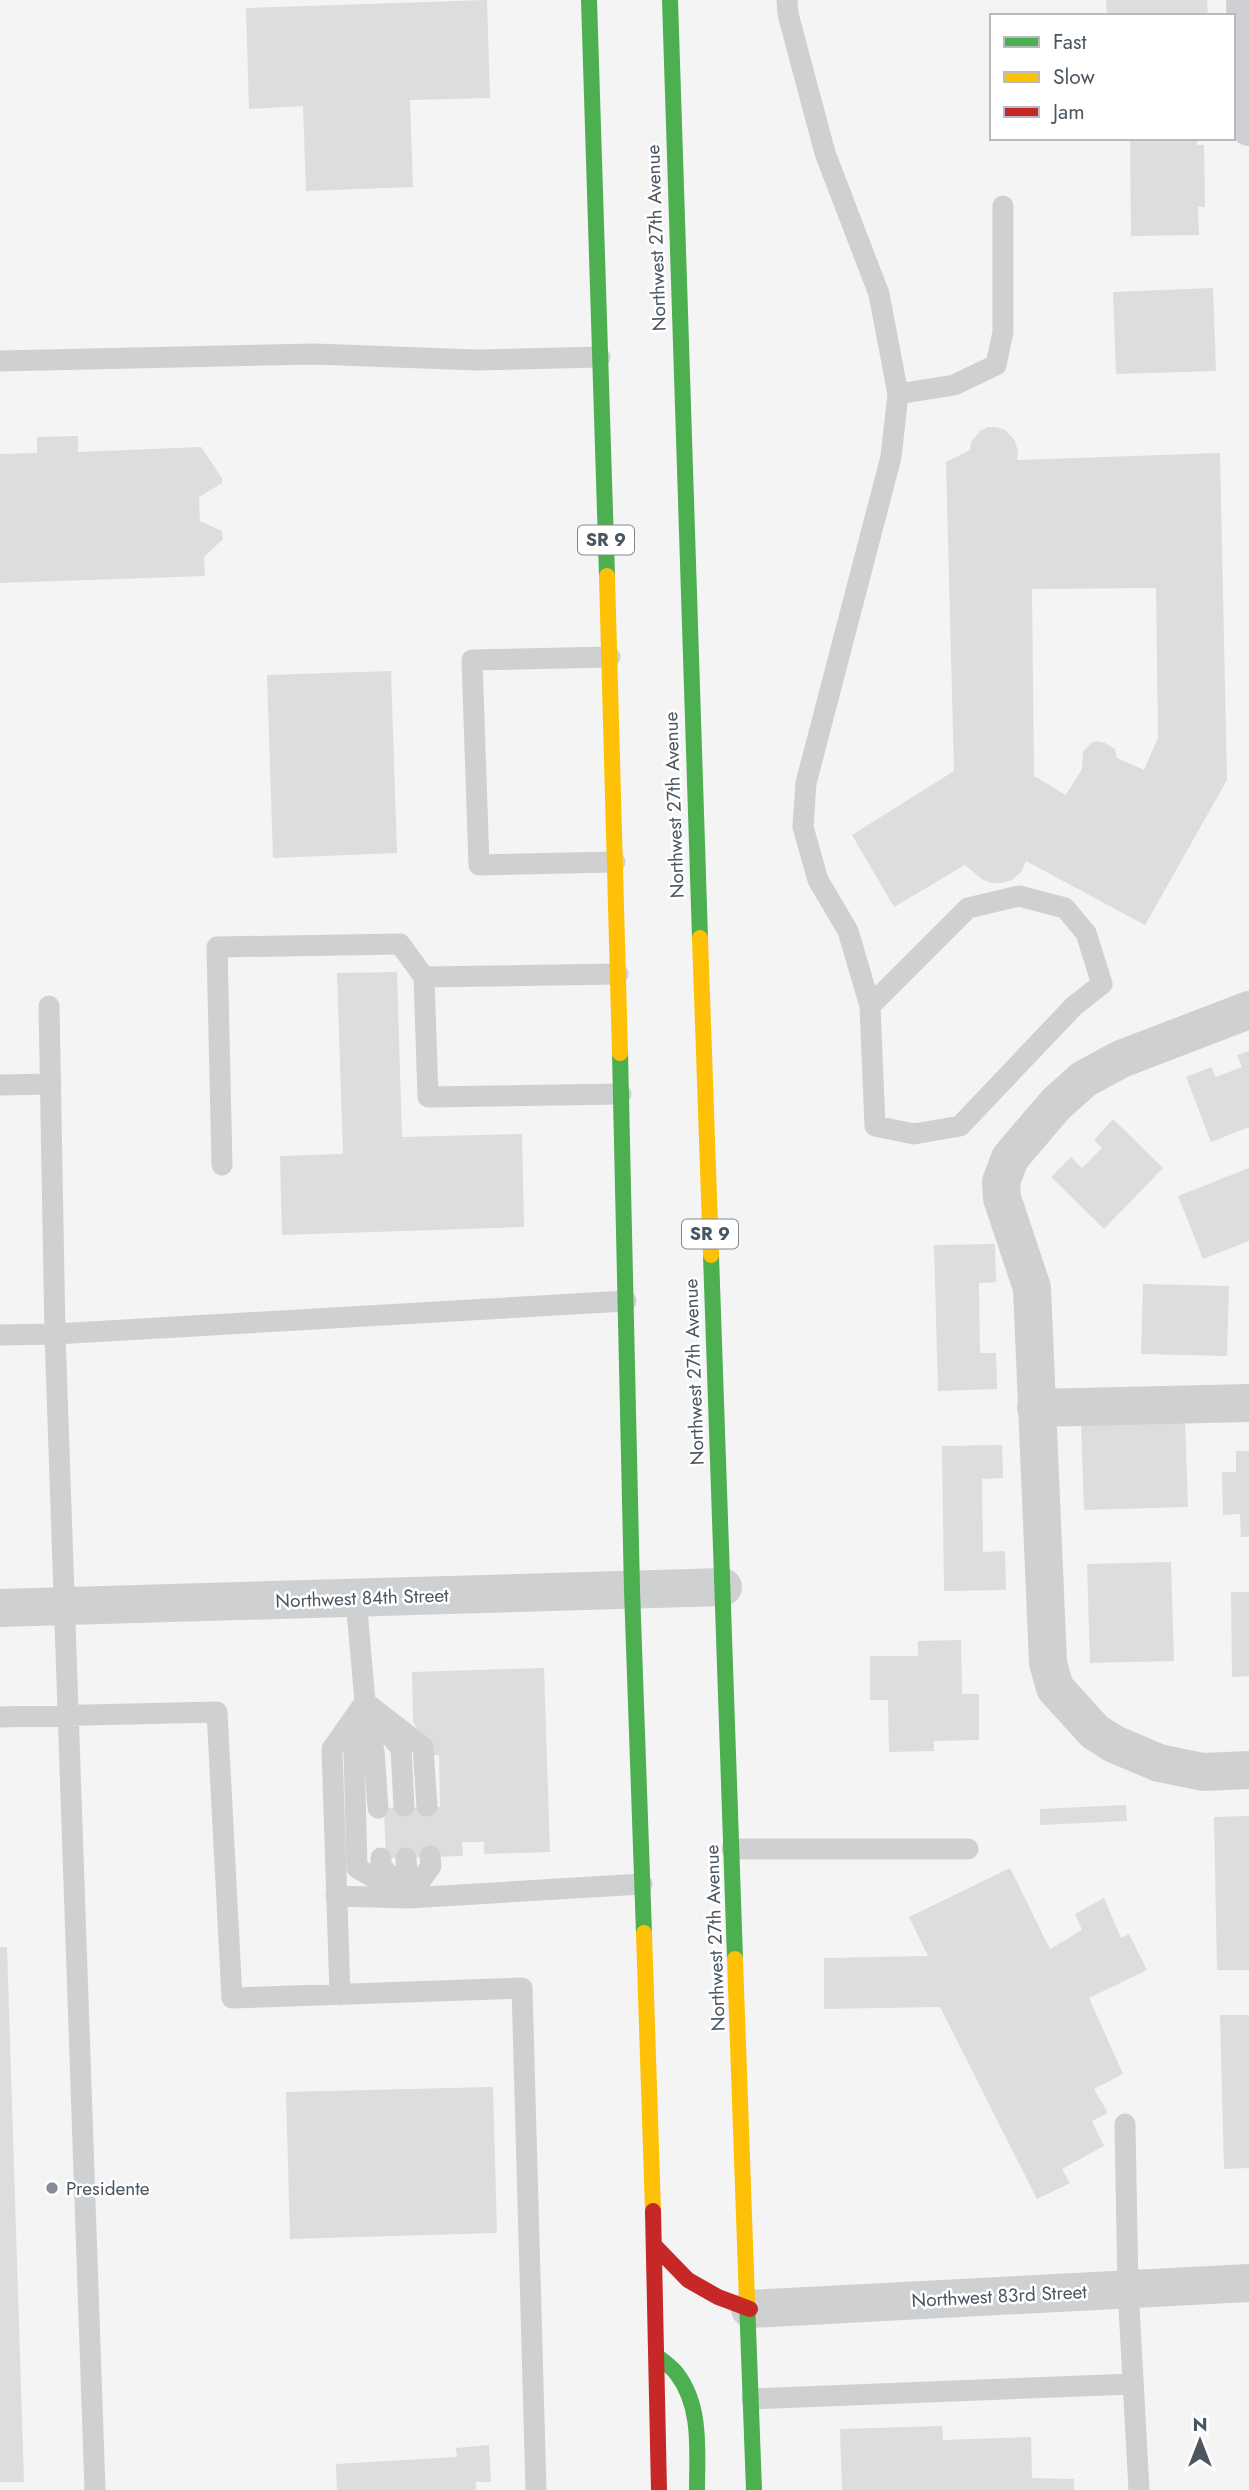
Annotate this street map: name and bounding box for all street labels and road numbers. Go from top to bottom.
street label: Northwest 27th Avenue [639,144,673,332]
road number: SR 9 [578,526,634,554]
street label: Northwest 27th Avenue [657,711,691,899]
road number: SR 9 [682,1219,738,1248]
street label: Northwest 27th Avenue [677,1278,711,1466]
street label: Northwest 84th Street [275,1581,450,1615]
street label: Northwest 27th Avenue [698,1844,732,2032]
street label: Northwest 83rd Street [911,2278,1088,2314]

